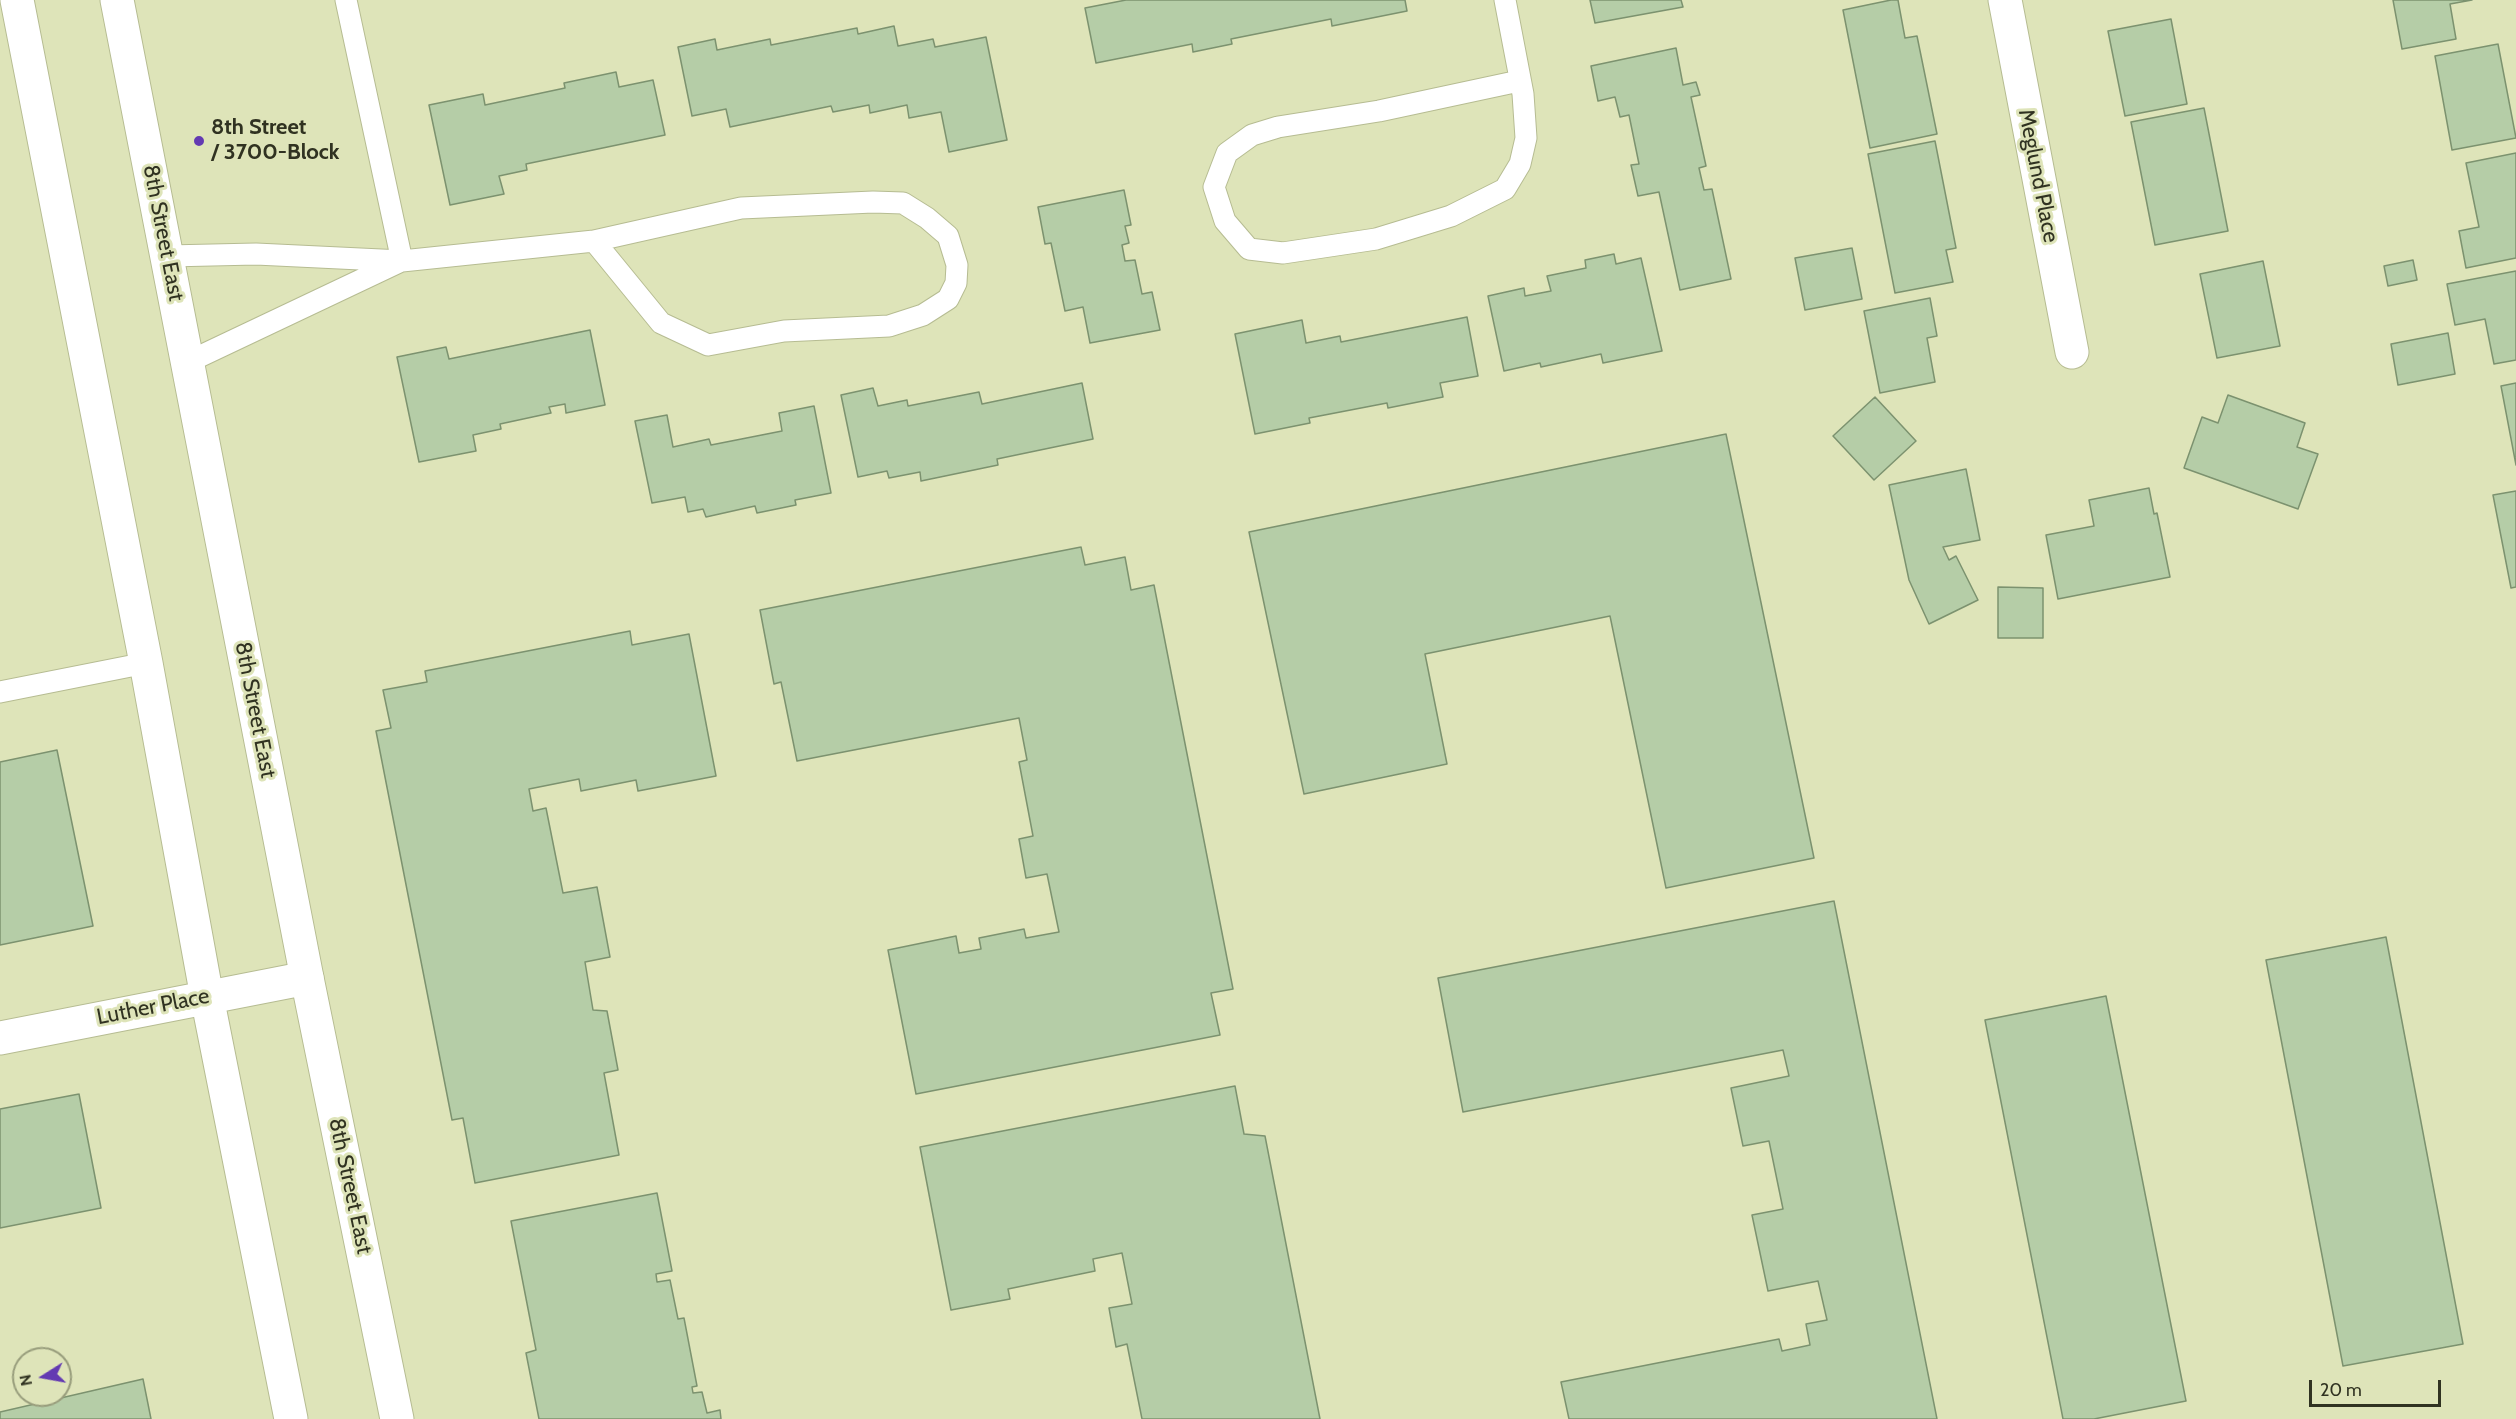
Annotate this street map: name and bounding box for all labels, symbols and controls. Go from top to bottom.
street label: Meglund Place [2012,107,2064,245]
place label: 8th Street / 3700-Block [211,115,340,166]
marker: 8th Street / 3700-Block [192,134,206,148]
street label: 8th Street East [137,163,189,303]
street label: 8th Street East [229,640,281,780]
street label: Luther Place [94,983,212,1031]
street label: 8th Street East [323,1116,377,1256]
north arrow [12,1347,72,1407]
scale bar [2312,1368,2444,1406]
text: N [15,1373,36,1388]
text: 20 m [2320,1379,2362,1401]

